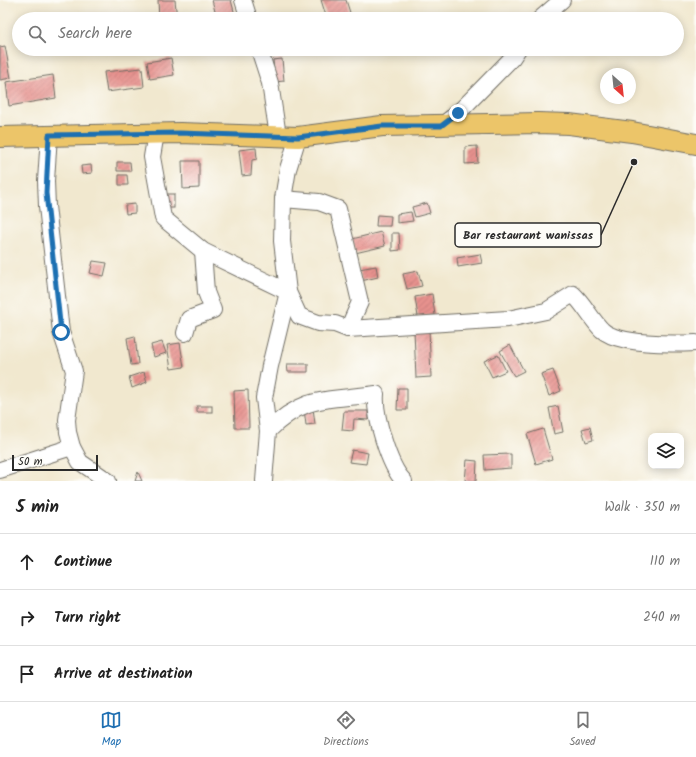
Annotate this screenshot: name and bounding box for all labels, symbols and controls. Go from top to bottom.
search box [12,12,684,56]
text: Search here [58,22,132,46]
icon: search [26,23,48,45]
north arrow [600,68,636,104]
route end [449,104,467,122]
callout: Bar restaurant wanissas [455,223,601,247]
text: Bar restaurant wanissas [463,226,594,245]
route start [52,323,70,341]
map controls [648,433,684,469]
button: layers [648,433,684,469]
scale bar [12,453,98,472]
text: 50 m [18,453,43,471]
text: 5 min [16,494,59,521]
text: Walk · 350 m [604,497,680,518]
text: Continue [54,550,112,574]
icon: ahead [16,551,38,573]
text: 110 m [650,551,680,572]
text: Turn right [54,606,121,630]
icon: right [16,607,38,629]
text: 240 m [643,607,680,628]
text: Arrive at destination [54,662,193,686]
icon: arrive [16,663,38,685]
tab: Map [100,709,122,751]
tab: Directions [323,709,369,751]
tab: Saved [570,709,596,751]

